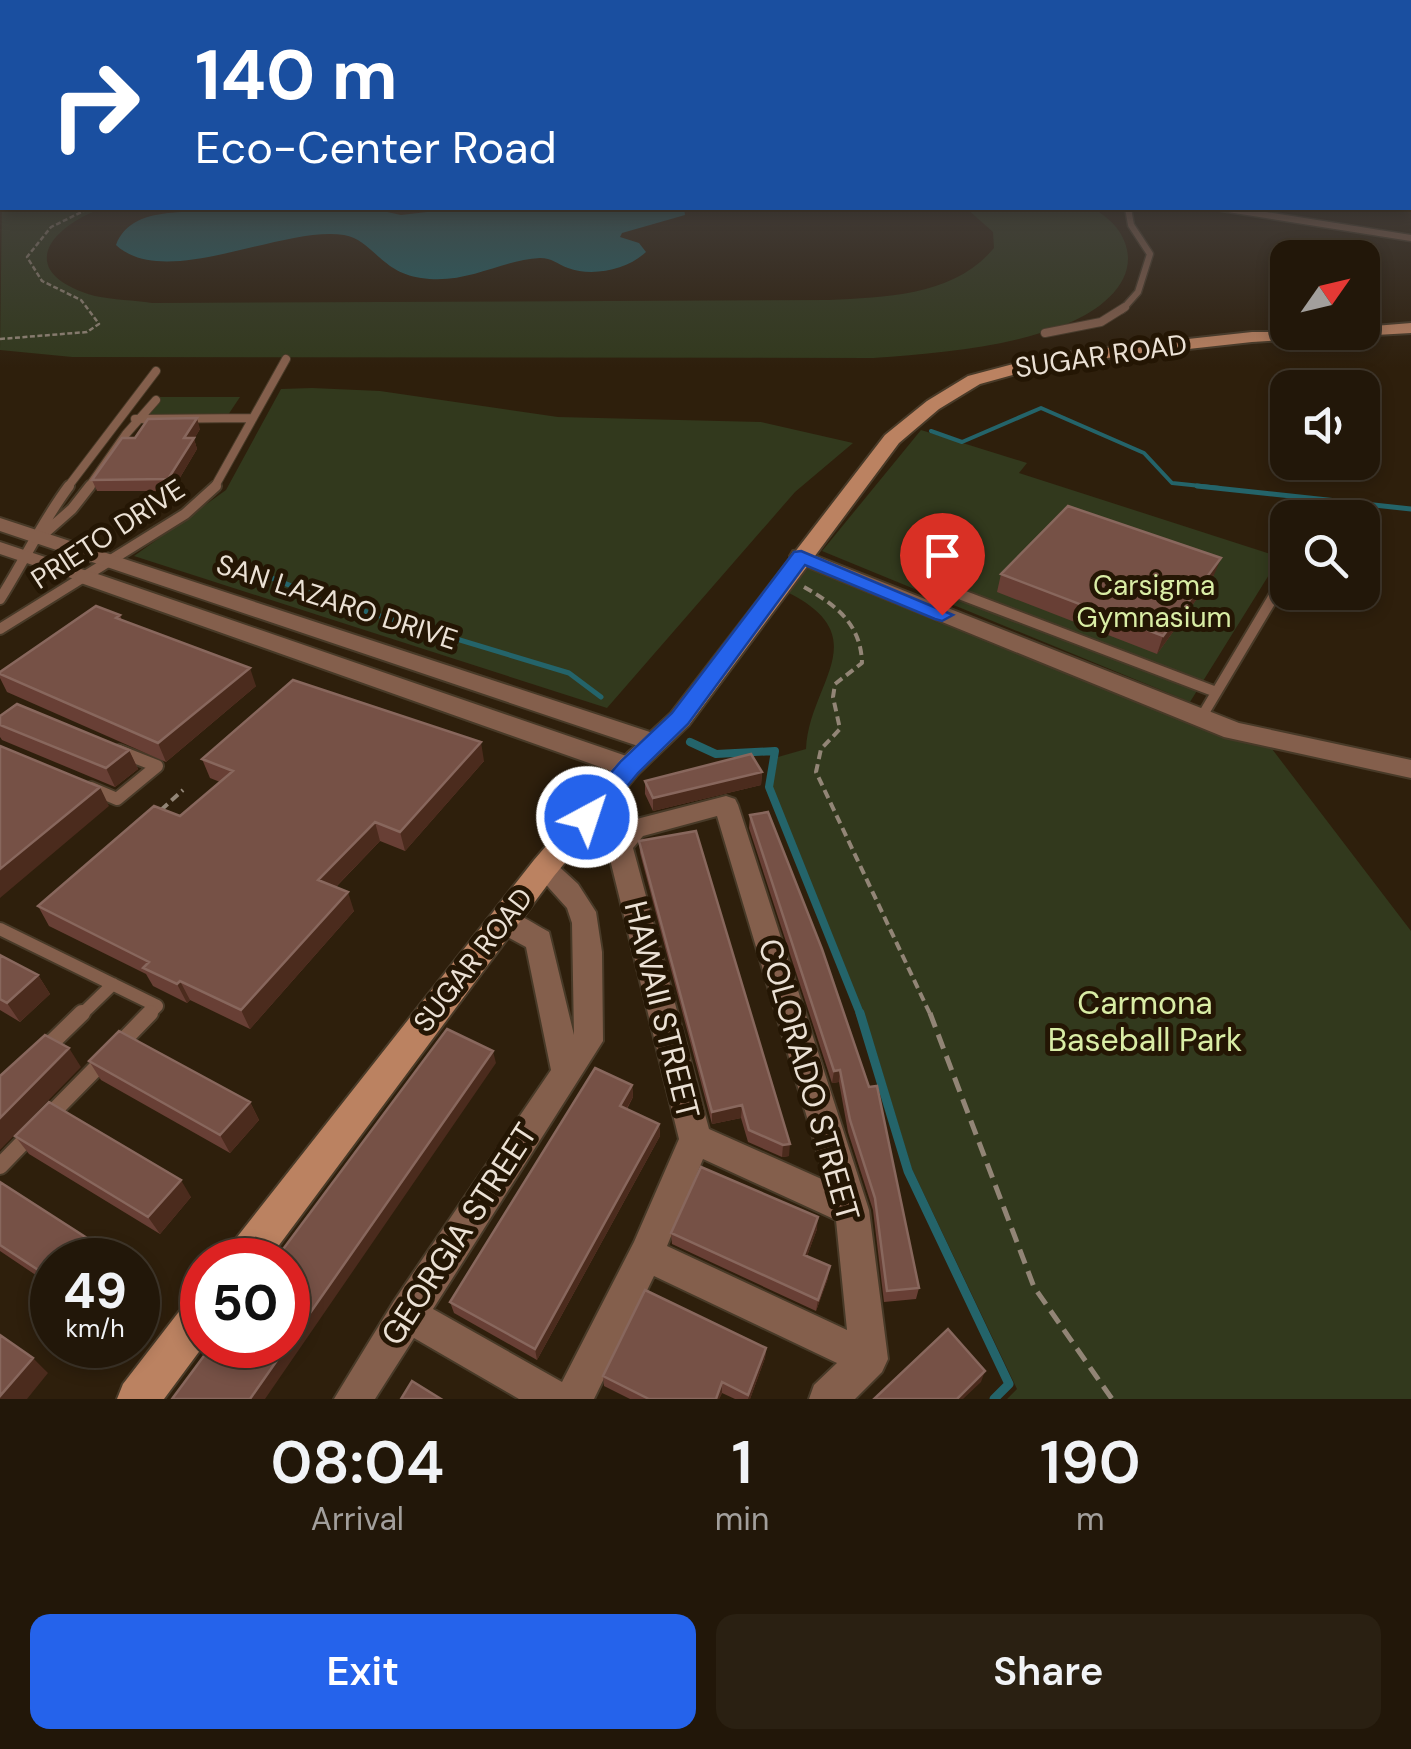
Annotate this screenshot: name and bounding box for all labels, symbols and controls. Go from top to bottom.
text: 140 m [195,30,398,121]
icon: right [30,40,160,170]
text: Eco-Center Road [195,118,557,177]
north arrow [1270,240,1380,350]
map controls [1270,240,1380,610]
street label: SUGAR ROAD [1013,326,1189,386]
button: sound [1270,370,1380,480]
street label: PRIETO DRIVE [24,471,192,597]
button: search [1270,500,1380,610]
pin [900,513,985,616]
icon: arrive [915,528,970,583]
street label: SAN LAZARO DRIVE [212,546,462,658]
park label: Carsigma Gymnasium [1077,567,1231,636]
position arrow [535,765,639,869]
street label: SUGAR ROAD [405,880,541,1040]
street label: HAWAII STREET [615,897,709,1123]
street label: COLORADO STREET [749,934,869,1226]
park label: Carmona Baseball Park [1048,982,1242,1061]
street label: GEORGIA STREET [371,1115,547,1353]
speed limit sign: 50 [180,1238,310,1368]
text: 49 [63,1258,127,1324]
text: km/h [65,1312,125,1345]
text: 08:04 [270,1423,444,1502]
text: 1 [732,1423,752,1502]
text: 190 [1040,1423,1141,1502]
text: Arrival [311,1498,404,1540]
text: min [715,1498,769,1540]
text: m [1076,1498,1104,1540]
button: Exit [30,1614,696,1729]
button: Share [716,1614,1381,1729]

